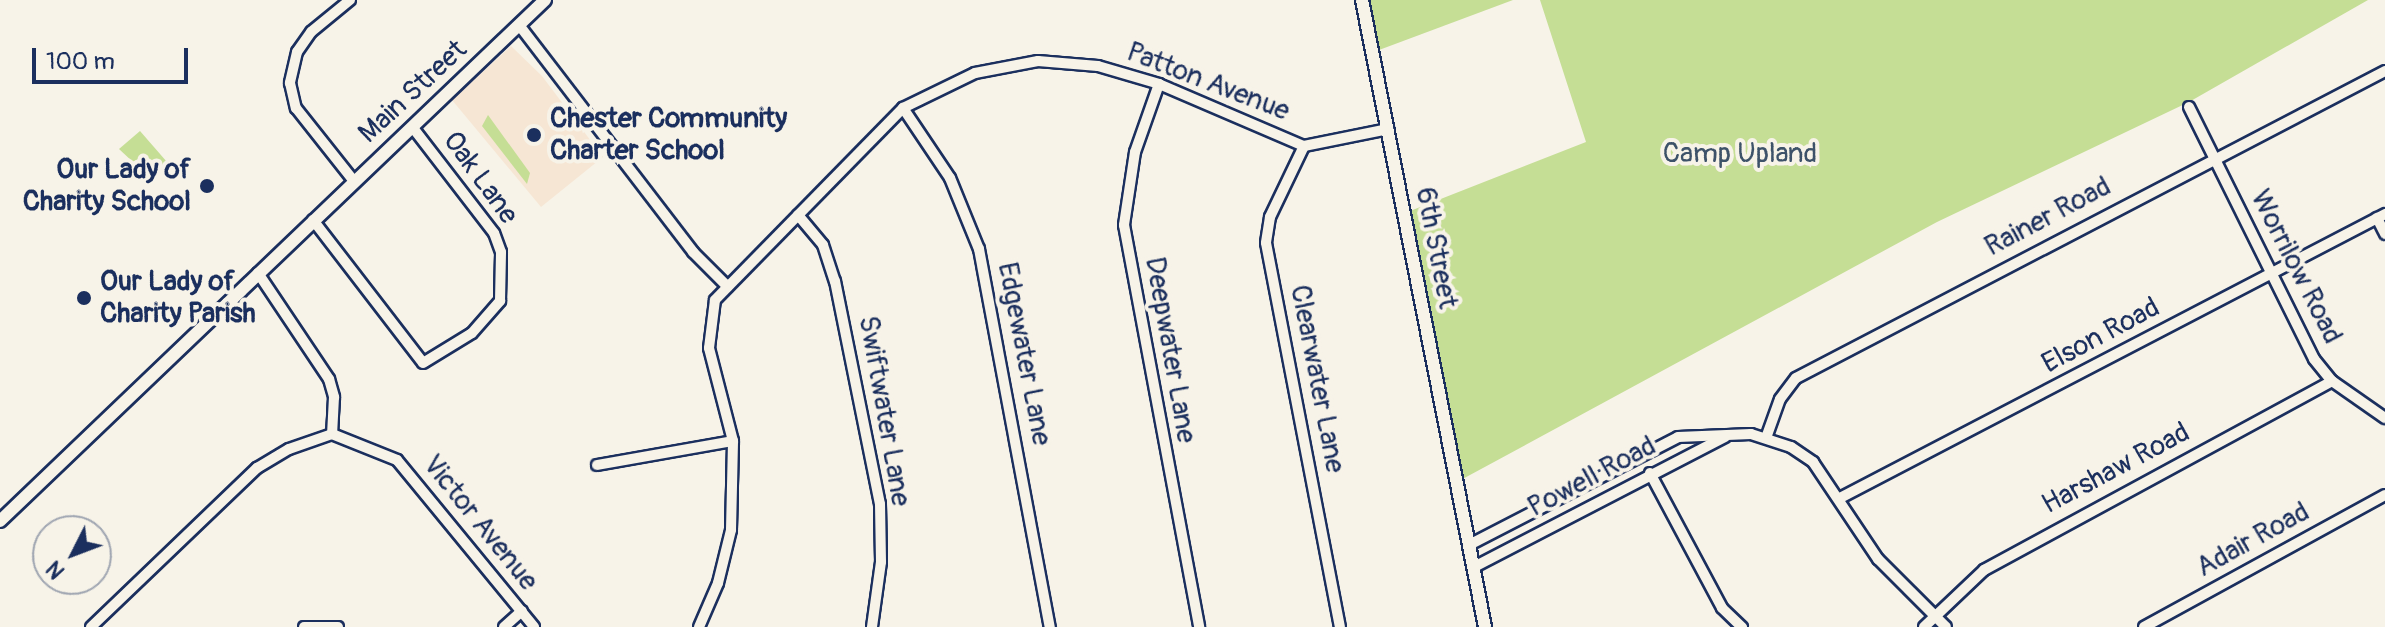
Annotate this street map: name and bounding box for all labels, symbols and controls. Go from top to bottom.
scale bar [36,32,192,82]
street label: Main Street [352,33,474,151]
street label: Patton Avenue [1122,36,1294,128]
text: 100 m [46,47,115,76]
place label: Chester Community Charter School [550,102,787,168]
street label: Oak Lane [435,125,525,231]
marker: Chester Community Charter School [525,126,543,144]
park label: Camp Upland [1663,137,1817,171]
place label: Our Lady of Charity School [23,153,191,219]
street label: Rainer Road [1979,170,2117,264]
marker: Our Lady of Charity School [198,177,216,195]
street label: Worrilow Road [2243,184,2349,350]
street label: 6th Street [1408,185,1464,311]
street label: Deepwater Lane [1137,254,1203,446]
street label: Edgewater Lane [990,260,1058,448]
place label: Our Lady of Charity Parish [100,265,256,331]
street label: Clearwater Lane [1282,282,1352,476]
marker: Our Lady of Charity Parish [75,289,93,307]
street label: Elson Road [2036,291,2166,381]
street label: Swiftwater Lane [851,313,917,509]
street label: Harshaw Road [2036,416,2196,522]
street label: Powell Road [1522,429,1662,525]
street label: Victor Avenue [415,449,545,597]
street label: Adair Road [2191,495,2315,585]
north arrow [32,515,112,595]
text: N [40,555,71,585]

